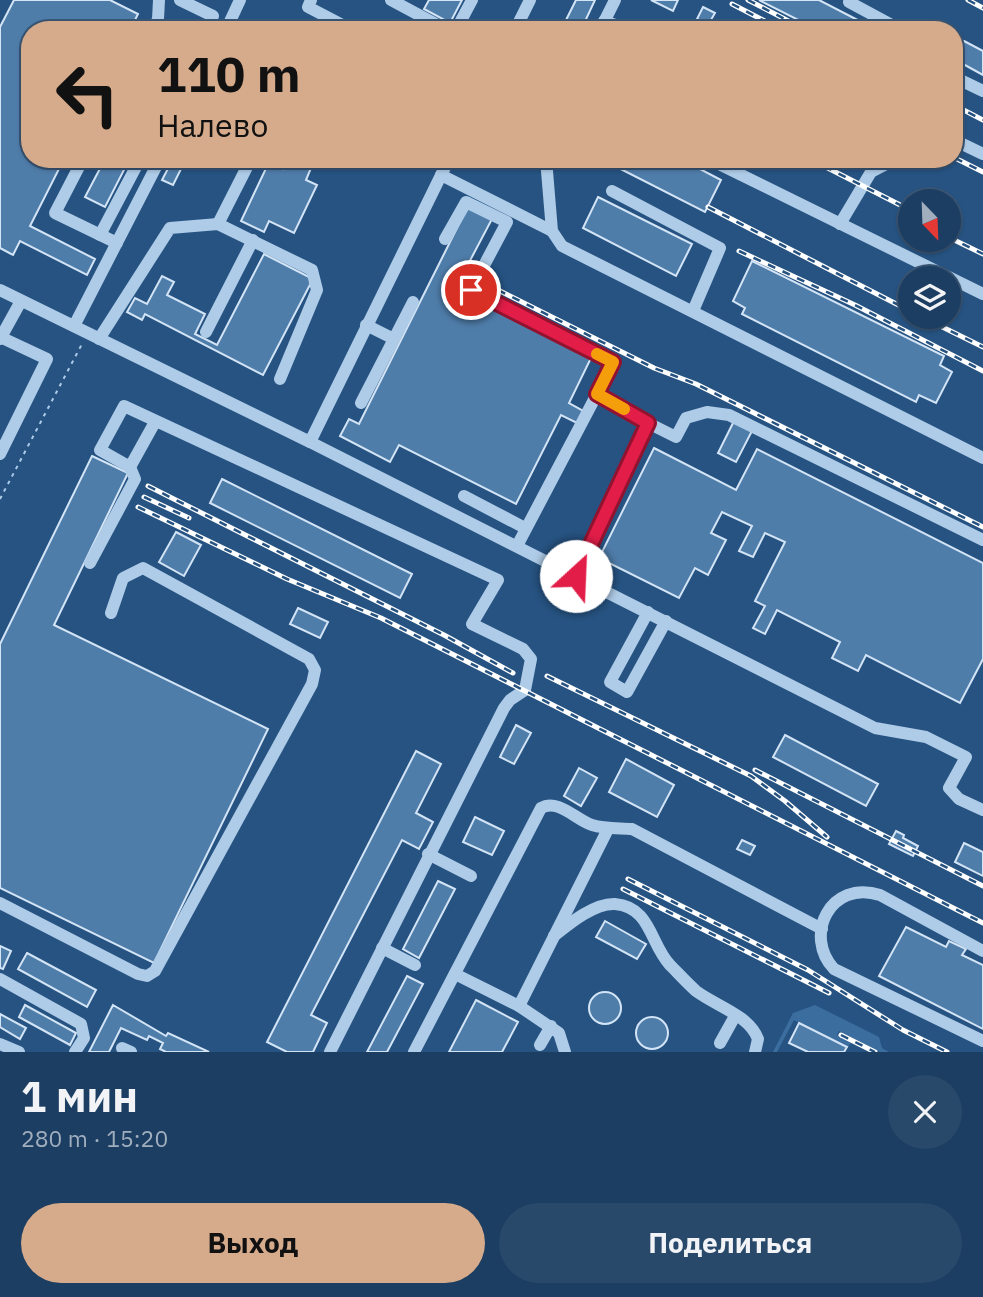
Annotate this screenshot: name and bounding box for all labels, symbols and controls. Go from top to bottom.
text: 110 m [157,42,301,105]
icon: left [42,49,133,140]
text: Налево [157,104,268,146]
north arrow [898,189,961,252]
map controls [898,189,961,329]
pin [441,260,501,320]
button: layers [898,266,961,329]
icon: arrive [452,271,490,309]
position arrow [539,539,613,613]
text: 1 мин [21,1069,138,1124]
button: close [888,1075,962,1149]
text: 280 m · 15:20 [21,1123,168,1153]
button: Выход [21,1203,485,1283]
button: Поделиться [499,1203,962,1283]

